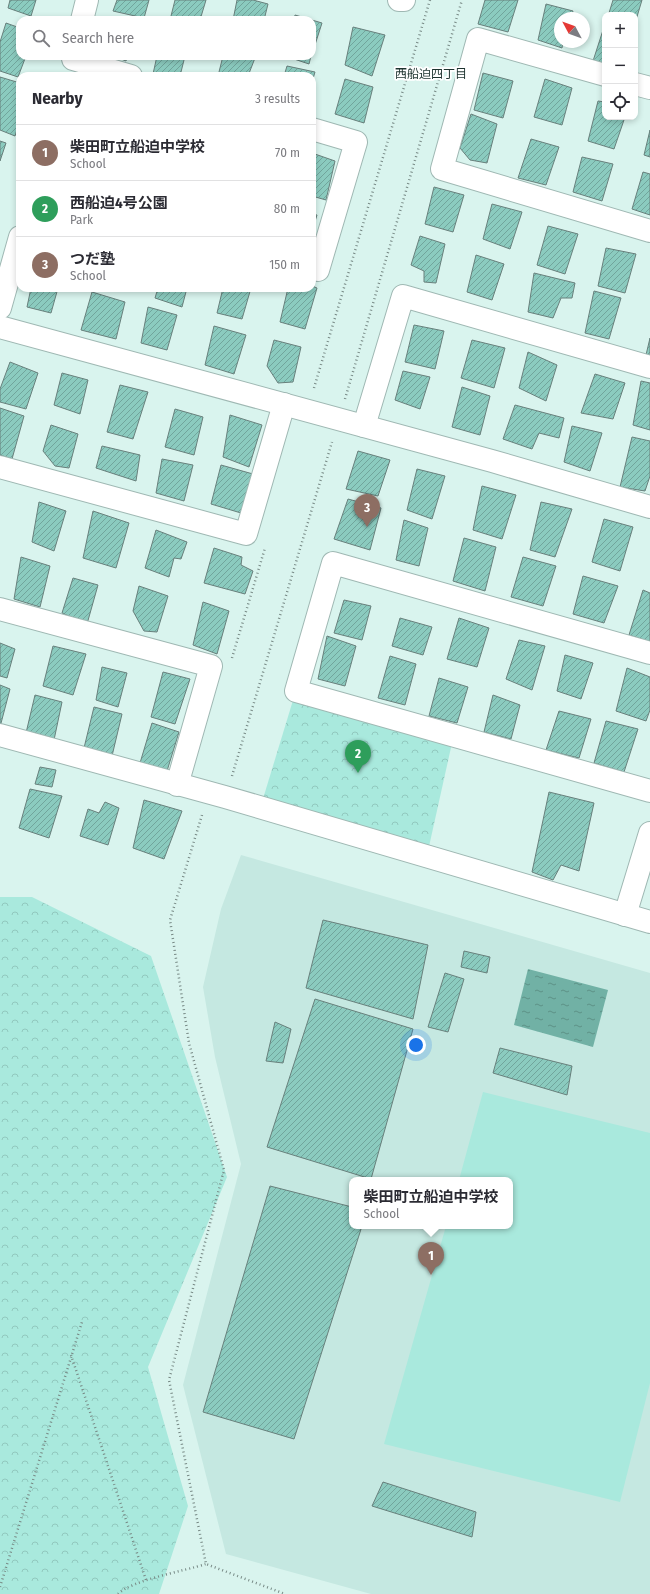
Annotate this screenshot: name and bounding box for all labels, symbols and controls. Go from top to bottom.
north arrow [554,12,590,48]
map controls [602,12,638,120]
button: + [602,12,638,48]
search box [16,16,316,60]
icon: search [30,27,52,49]
text: Search here [62,29,134,47]
button: − [602,48,638,84]
district label: 西船迫四丁目 [395,67,467,81]
button: locate [602,84,638,120]
text: Nearby [32,88,83,109]
text: 3 results [255,91,300,106]
text: 柴田町立船迫中学校 [70,138,205,156]
text: 1 [42,145,48,160]
text: 70 m [275,145,300,160]
text: School [70,156,106,171]
text: 西船迫4号公園 [70,194,168,212]
text: 2 [42,201,48,216]
text: 80 m [274,201,300,216]
text: Park [70,212,93,227]
text: つだ塾 [70,250,115,268]
text: 3 [42,257,48,272]
text: 150 m [269,257,300,272]
text: School [70,268,106,283]
pin: 3 [354,494,380,527]
pin: 2 [345,740,371,773]
your location [406,1035,426,1055]
popup [349,1177,513,1229]
text: 柴田町立船迫中学校 [363,1188,499,1206]
text: School [363,1206,399,1221]
pin: 1 [418,1242,444,1275]

